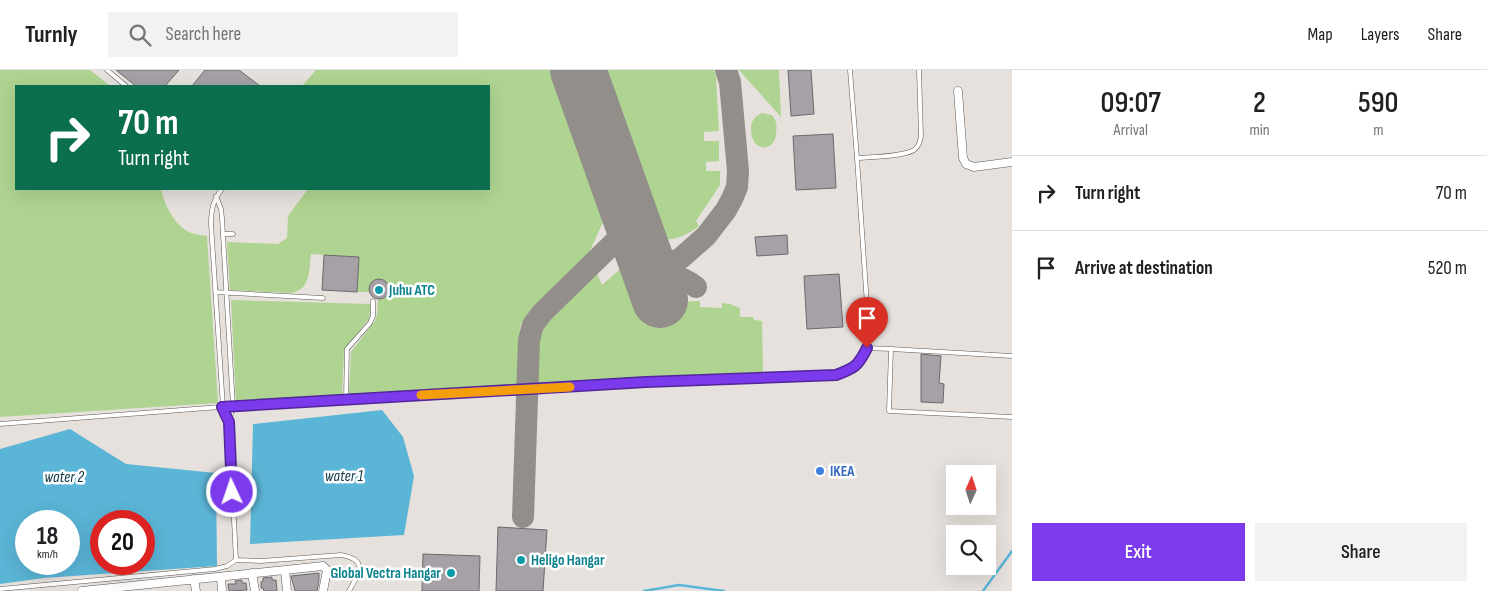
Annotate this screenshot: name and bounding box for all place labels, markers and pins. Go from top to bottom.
place label: Juhu ATC [388,281,435,300]
marker: Juhu ATC [373,284,385,296]
pin [846,297,888,348]
place label: IKEA [830,462,855,481]
marker: IKEA [814,465,826,477]
place label: Heligo Hangar [531,551,605,570]
marker: Heligo Hangar [515,554,527,566]
place label: Global Vectra Hangar [330,564,441,583]
marker: Global Vectra Hangar [445,567,457,579]

